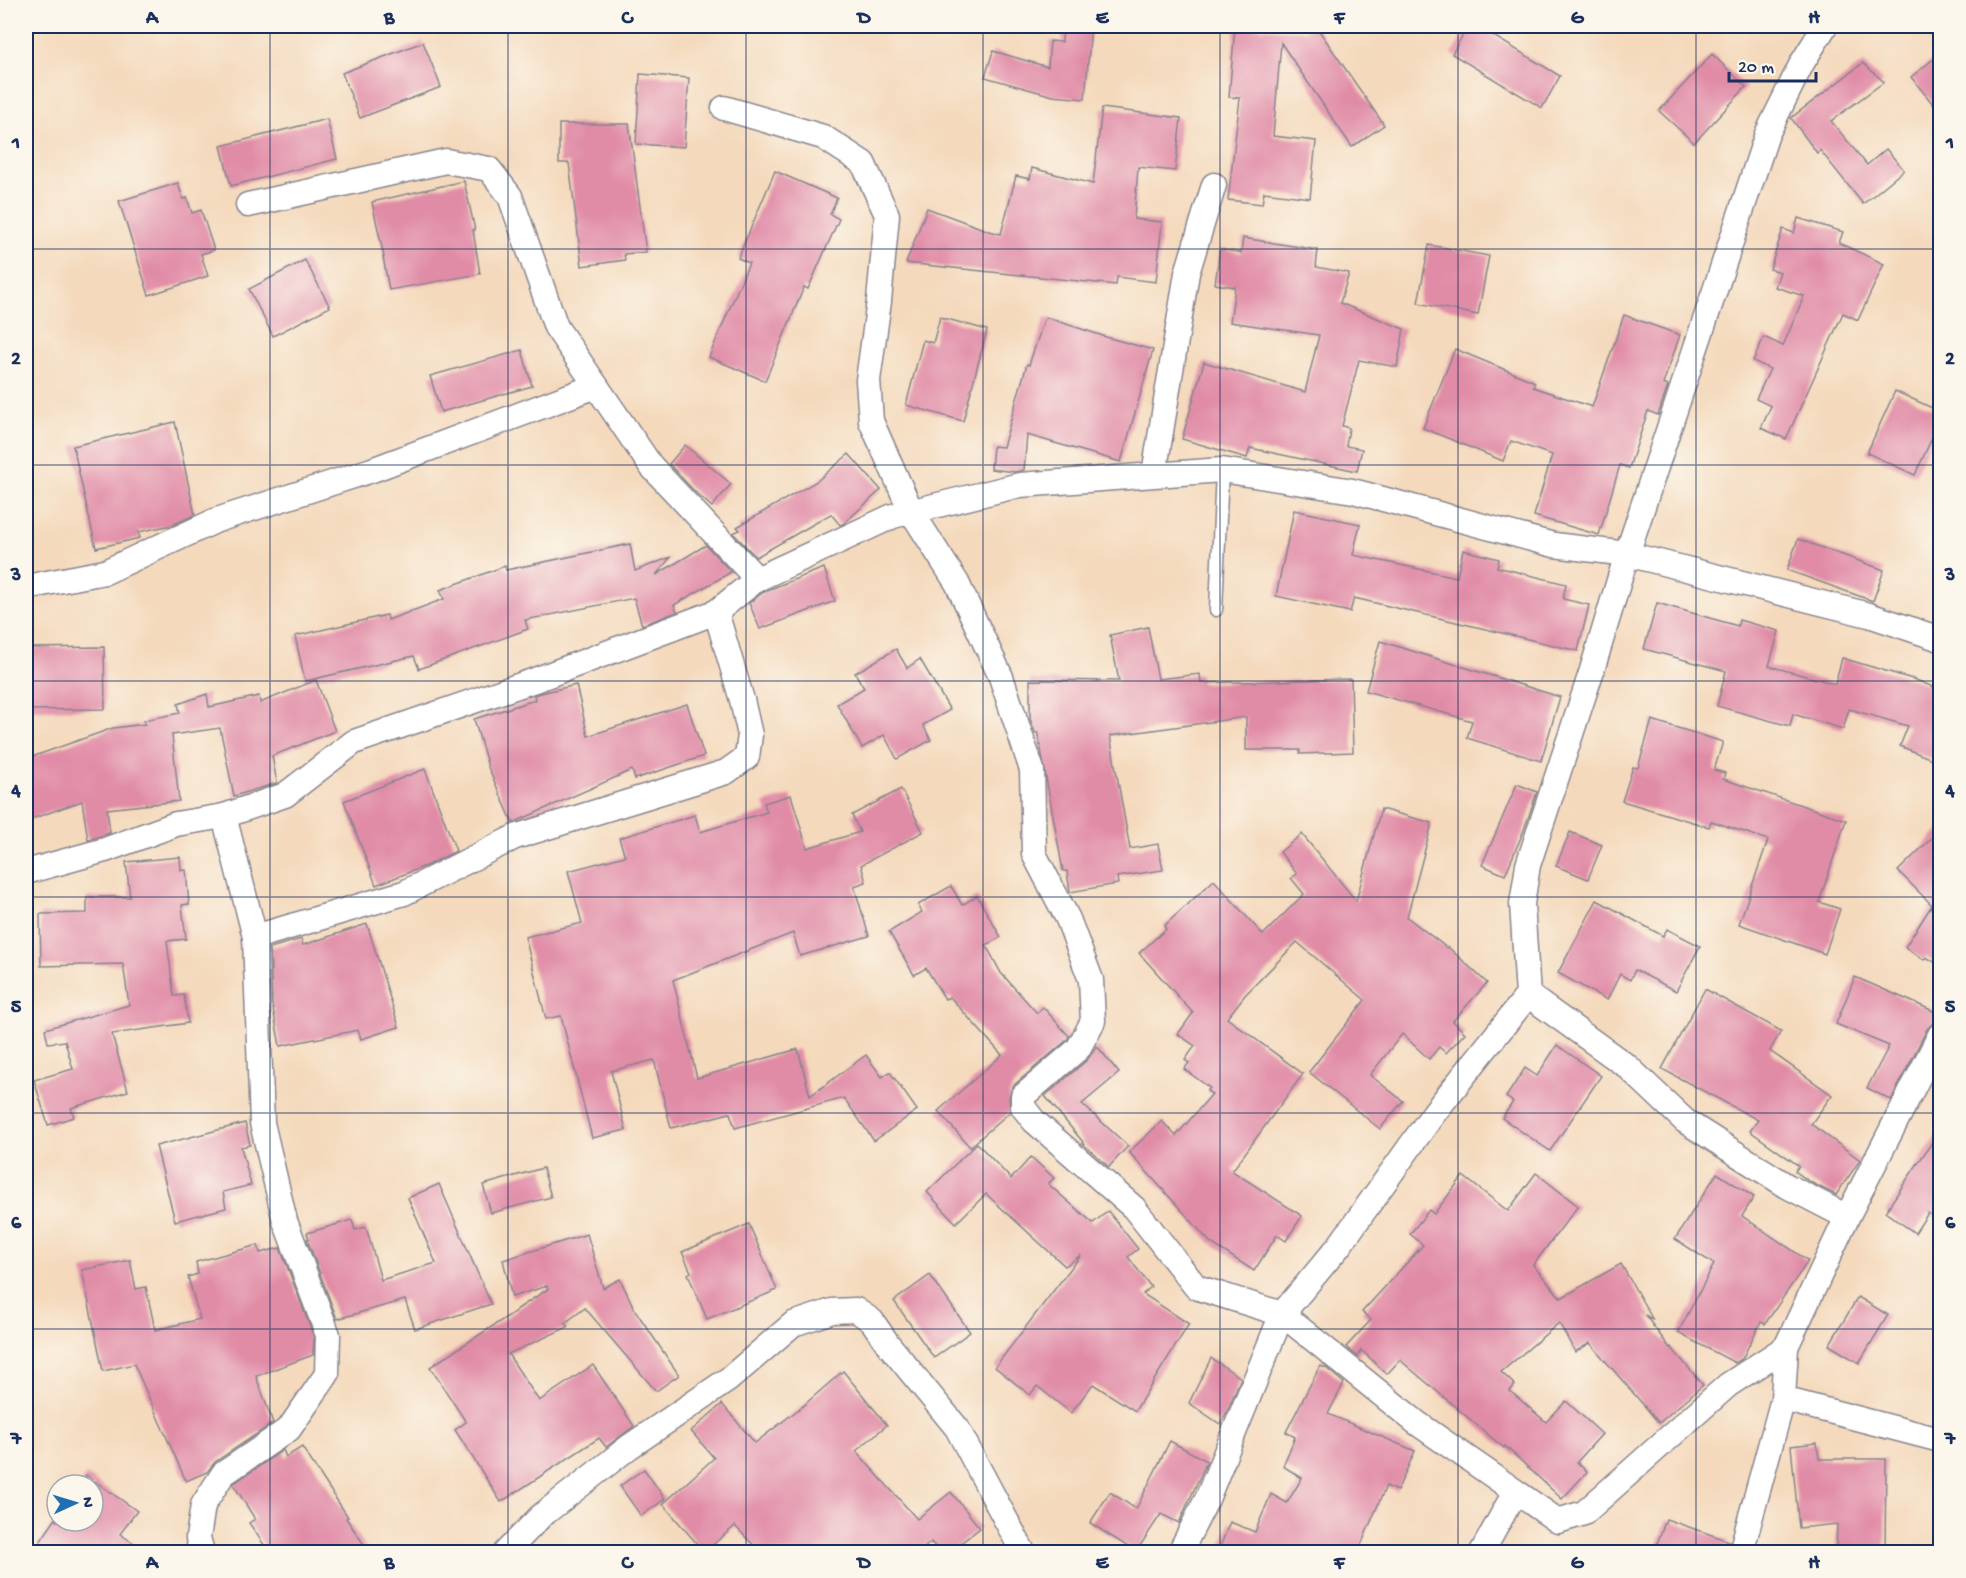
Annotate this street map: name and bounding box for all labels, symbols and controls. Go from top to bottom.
text: A [145,8,160,31]
text: B [383,8,395,31]
text: C [621,8,635,31]
text: D [855,8,871,31]
text: E [1096,8,1110,31]
text: F [1333,8,1346,31]
text: G [1571,8,1585,31]
text: H [1808,8,1820,31]
scale bar [1729,45,1816,83]
text: 20 m [1738,58,1774,79]
text: 1 [11,133,20,156]
text: 1 [1945,133,1954,156]
text: 2 [11,349,21,372]
text: 2 [1945,349,1955,372]
text: 3 [10,565,21,588]
text: 3 [1944,565,1955,588]
text: 4 [10,781,21,804]
text: 4 [1944,781,1955,804]
text: 5 [11,997,22,1020]
text: 5 [1945,997,1956,1020]
text: 6 [11,1213,22,1236]
text: 6 [1945,1213,1956,1236]
text: 7 [10,1429,23,1452]
text: 7 [1944,1429,1957,1452]
north arrow [45,1473,105,1533]
text: N [77,1496,96,1509]
text: A [145,1553,160,1576]
text: B [383,1553,395,1576]
text: C [621,1553,635,1576]
text: D [855,1553,871,1576]
text: E [1096,1553,1110,1576]
text: F [1333,1553,1346,1576]
text: G [1571,1553,1585,1576]
text: H [1808,1553,1820,1576]

